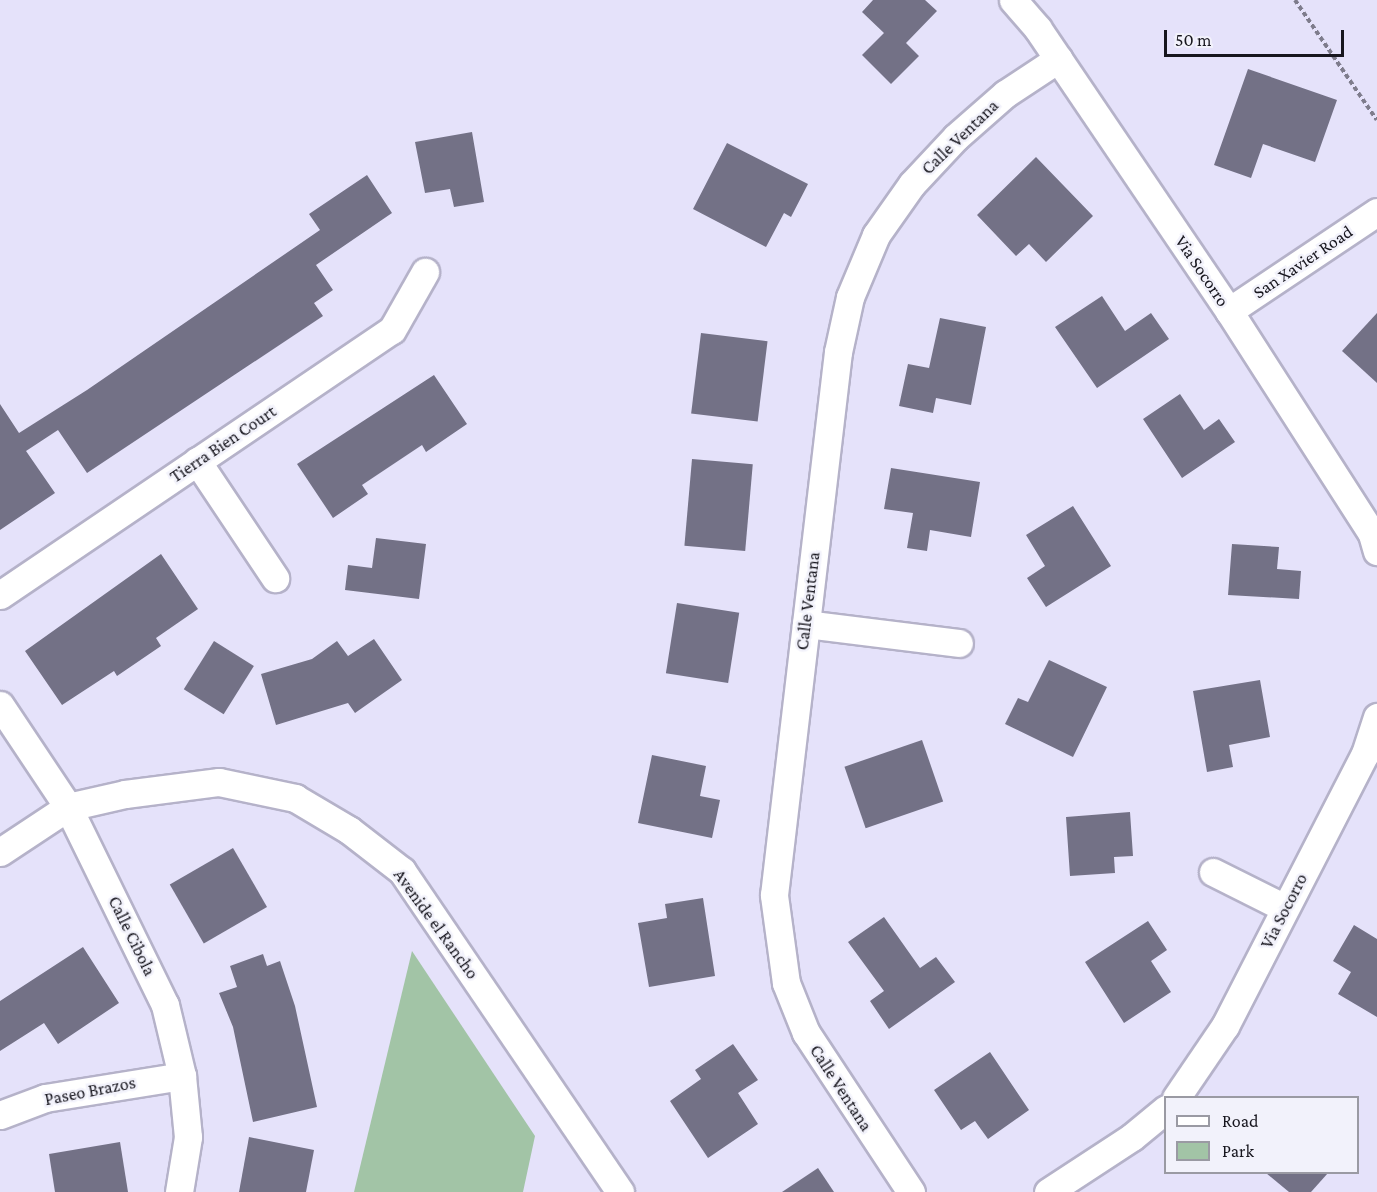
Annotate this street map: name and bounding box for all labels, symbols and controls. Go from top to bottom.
scale bar [1167,18,1347,56]
text: 50 m [1175,30,1212,50]
street label: Calle Ventana [917,95,1003,179]
street label: San Xavier Road [1249,221,1357,303]
street label: Via Socorro [1170,231,1234,311]
street label: Tierra Bien Court [166,401,280,487]
street label: Calle Ventana [791,551,825,651]
street label: Avenide el Rancho [389,865,483,983]
street label: Via Socorro [1256,870,1312,952]
street label: Calle Cibola [103,893,161,979]
street label: Calle Ventana [805,1041,877,1135]
street label: Paseo Brazos [43,1072,137,1110]
legend [1164,1096,1359,1174]
text: Road [1222,1111,1259,1131]
text: Park [1222,1141,1254,1161]

